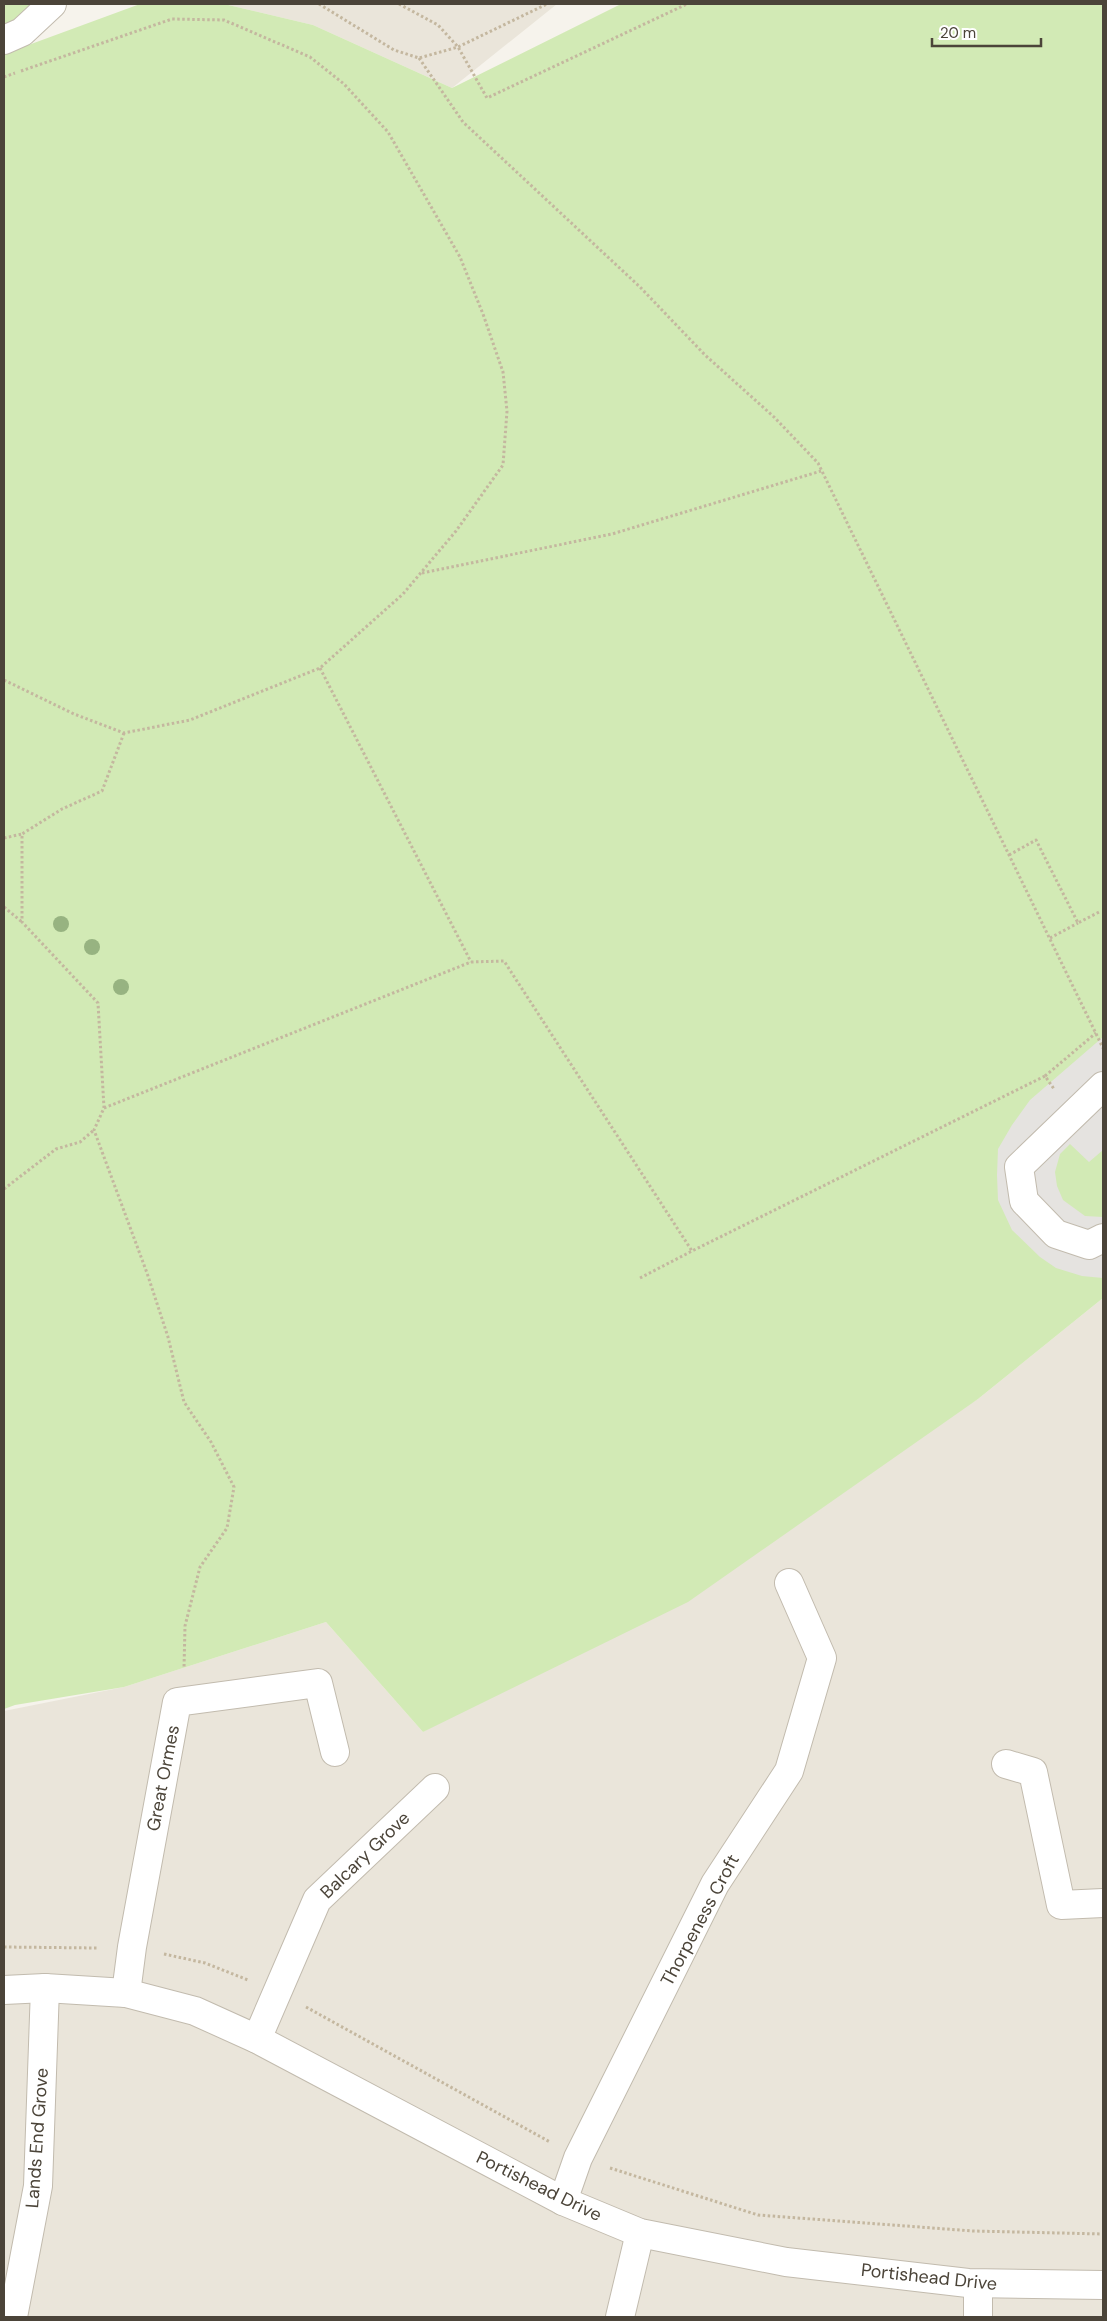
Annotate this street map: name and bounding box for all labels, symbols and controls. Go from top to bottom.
scale bar [932,15,1041,47]
text: 20 m [940,23,976,43]
street label: Great Ormes [141,1723,185,1833]
street label: Balcary Grove [315,1806,415,1904]
street label: Thorpeness Croft [655,1850,745,1990]
street label: Lands End Grove [20,2067,54,2209]
street label: Portishead Drive [472,2145,606,2227]
street label: Portishead Drive [860,2258,998,2296]

